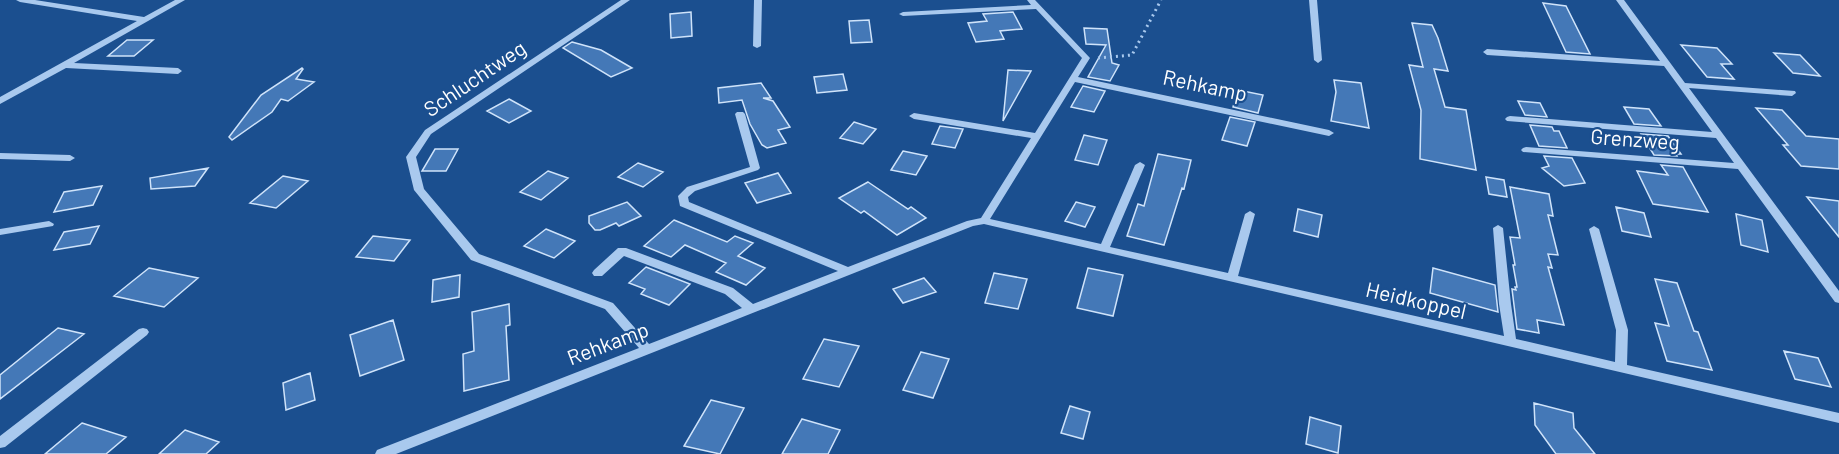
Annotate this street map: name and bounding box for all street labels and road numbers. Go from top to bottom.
street label: Schluchtweg [418,34,530,121]
street label: Rehkamp [1161,63,1250,106]
street label: Grenzweg [1590,123,1681,154]
street label: Heidkoppel [1364,276,1469,323]
street label: Rehkamp [563,316,652,370]

